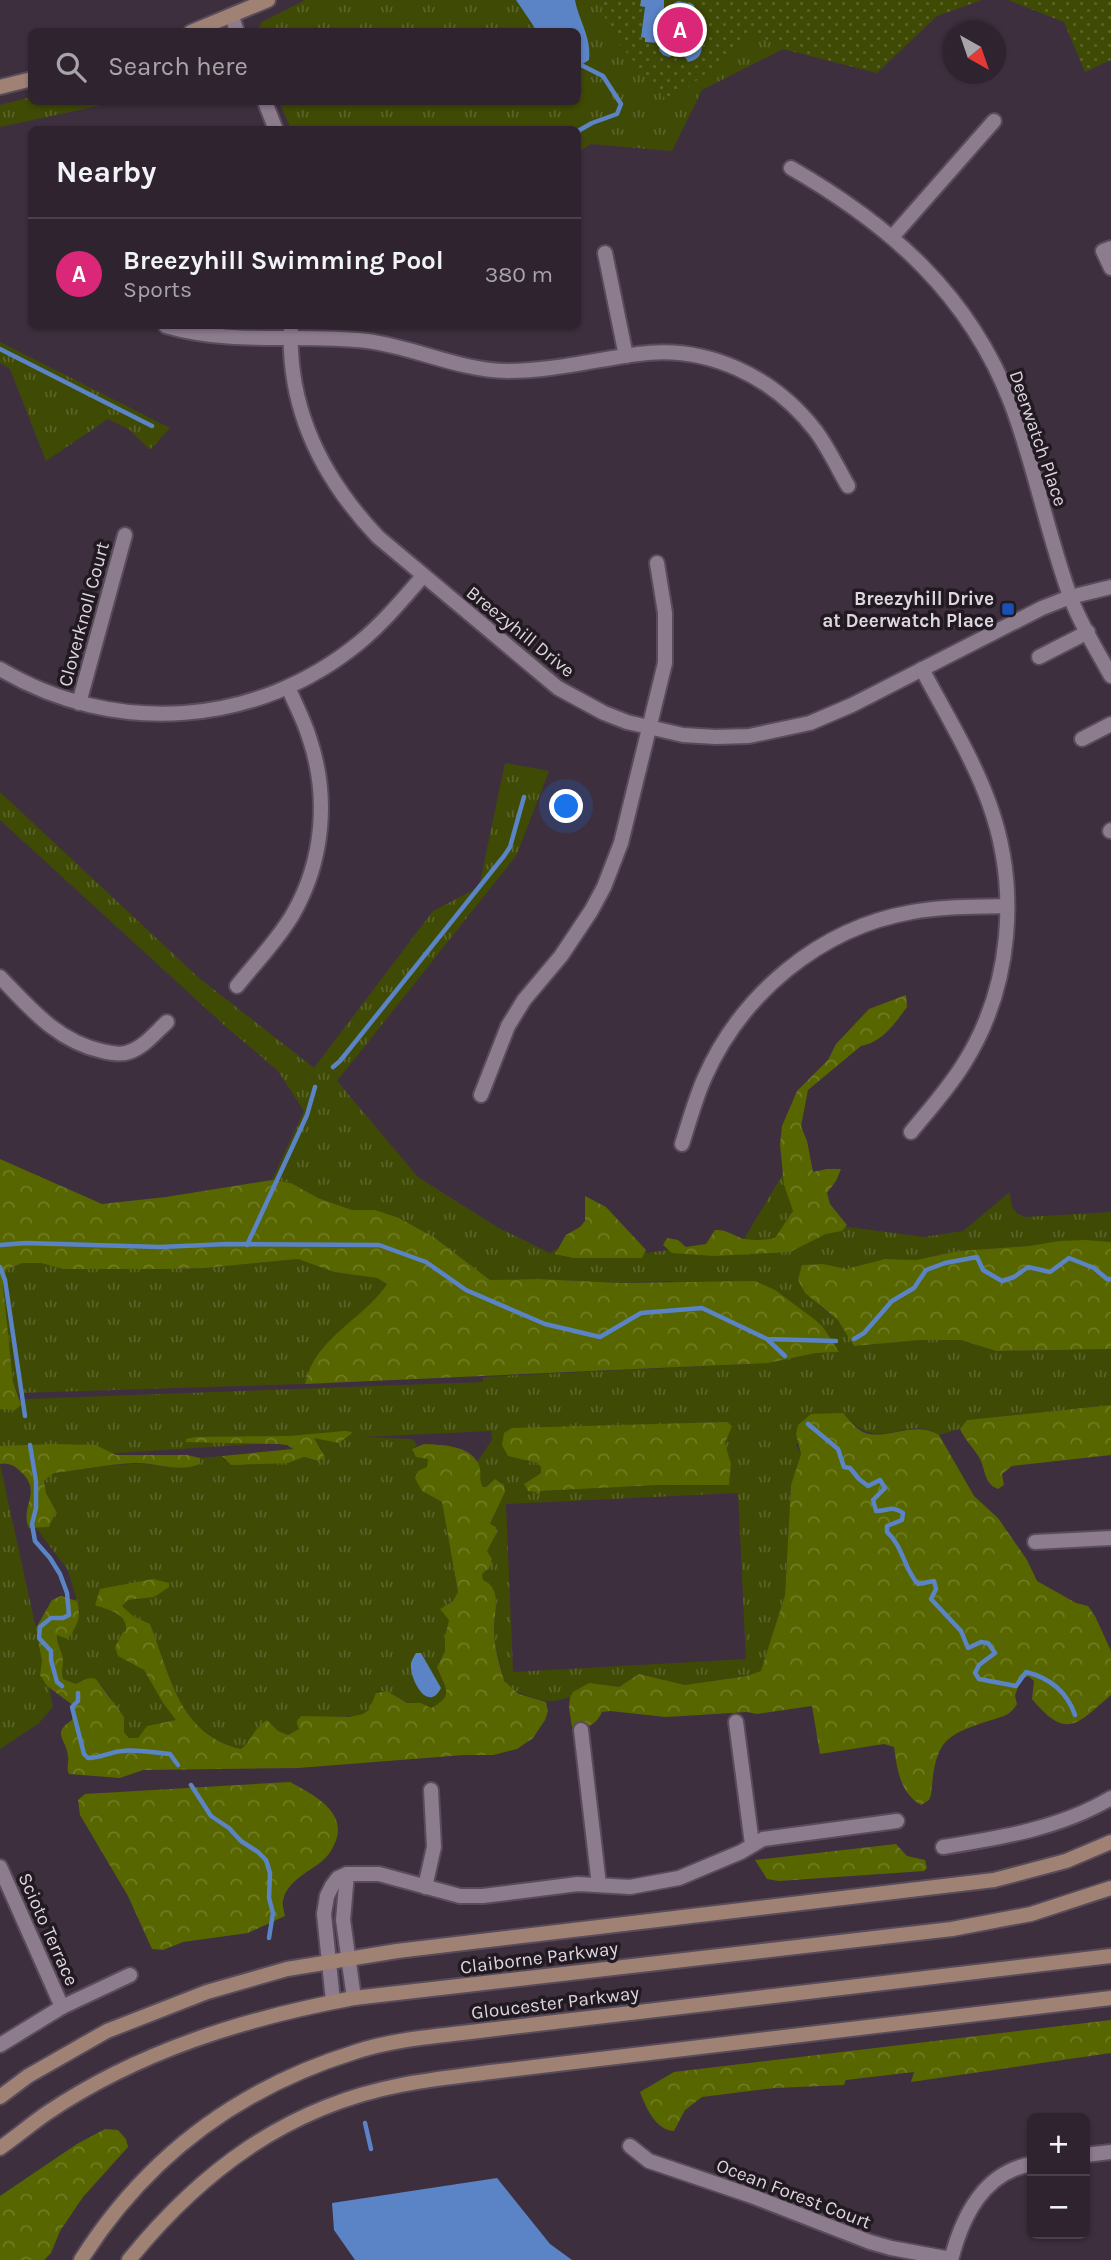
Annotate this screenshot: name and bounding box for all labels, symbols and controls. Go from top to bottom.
pin: A [657,4,703,56]
north arrow [943,21,1006,84]
search box [28,28,581,105]
icon: search [52,48,90,86]
text: Search here [108,51,248,82]
text: Nearby [56,154,156,190]
text: Breezyhill Swimming Pool [123,245,444,276]
text: A [72,261,86,288]
text: 380 m [485,261,553,288]
text: Sports [123,276,192,303]
street label: Deerwatch Place [1005,368,1072,509]
street label: Cloverknoll Court [54,540,114,689]
street label: Breezyhill Drive [462,581,579,682]
place label: Breezyhill Drive at Deerwatch Place [822,588,994,632]
marker: Breezyhill Drive at Deerwatch Place [1000,601,1016,617]
your location [549,789,583,823]
street label: Scioto Terrace [13,1870,83,1989]
street label: Claiborne Parkway [459,1937,619,1979]
street label: Gloucester Parkway [470,1982,640,2024]
map controls [1027,2113,1090,2239]
button: + [1027,2113,1090,2176]
street label: Ocean Forest Court [713,2154,874,2234]
button: − [1027,2176,1090,2239]

